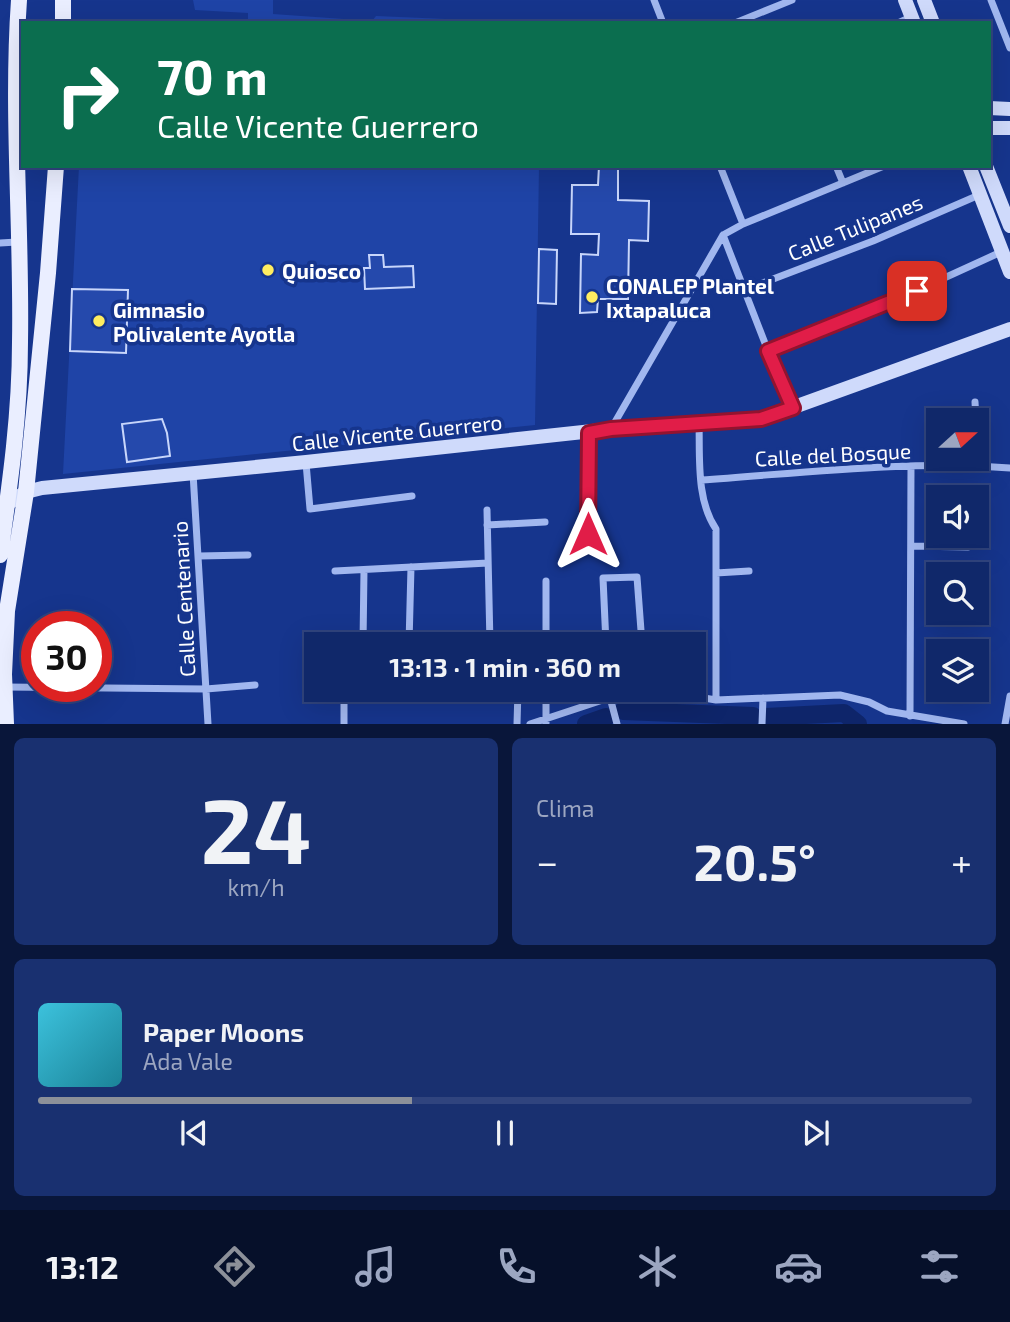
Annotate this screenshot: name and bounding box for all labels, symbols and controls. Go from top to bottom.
text: 70 m [157,46,268,105]
icon: right [42,49,133,140]
text: Calle Vicente Guerrero [157,106,479,144]
street label: Calle Tulipanes [784,189,926,265]
place label: Quiosco [282,258,361,284]
pin [887,261,947,321]
marker: Quiosco [260,262,276,278]
icon: arrive [898,272,936,310]
place label: CONALEP Plantel Ixtapaluca [606,273,774,322]
marker: CONALEP Plantel Ixtapaluca [584,289,600,305]
place label: Gimnasio Polivalente Ayotla [113,297,295,347]
marker: Gimnasio Polivalente Ayotla [91,313,107,329]
north arrow [926,408,989,471]
map controls [926,408,989,702]
street label: Calle Vicente Guerrero [291,409,503,455]
street label: Calle del Bosque [754,437,912,471]
button: sound [926,485,989,548]
position arrow [551,497,625,571]
street label: Calle Centenario [166,520,200,678]
button: search [926,562,989,625]
speed limit sign: 30 [21,611,112,702]
button: layers [926,639,989,702]
text: 13:13 · 1 min · 360 m [389,651,621,682]
text: 24 [201,773,311,882]
text: Clima [536,794,594,822]
text: 20.5° [693,829,816,891]
text: − [536,838,558,884]
text: + [951,838,972,884]
text: km/h [227,873,285,901]
text: Paper Moons [143,1016,304,1047]
text: Ada Vale [143,1047,233,1075]
icon: previous [175,1114,213,1152]
icon: pause [486,1114,524,1152]
icon: next [797,1114,835,1152]
icon: directions [210,1242,259,1291]
icon: music [351,1242,400,1291]
icon: phone [492,1242,541,1291]
icon: climate [633,1242,682,1291]
icon: car [774,1242,823,1291]
icon: filters [915,1242,964,1291]
text: 13:12 [46,1247,119,1285]

